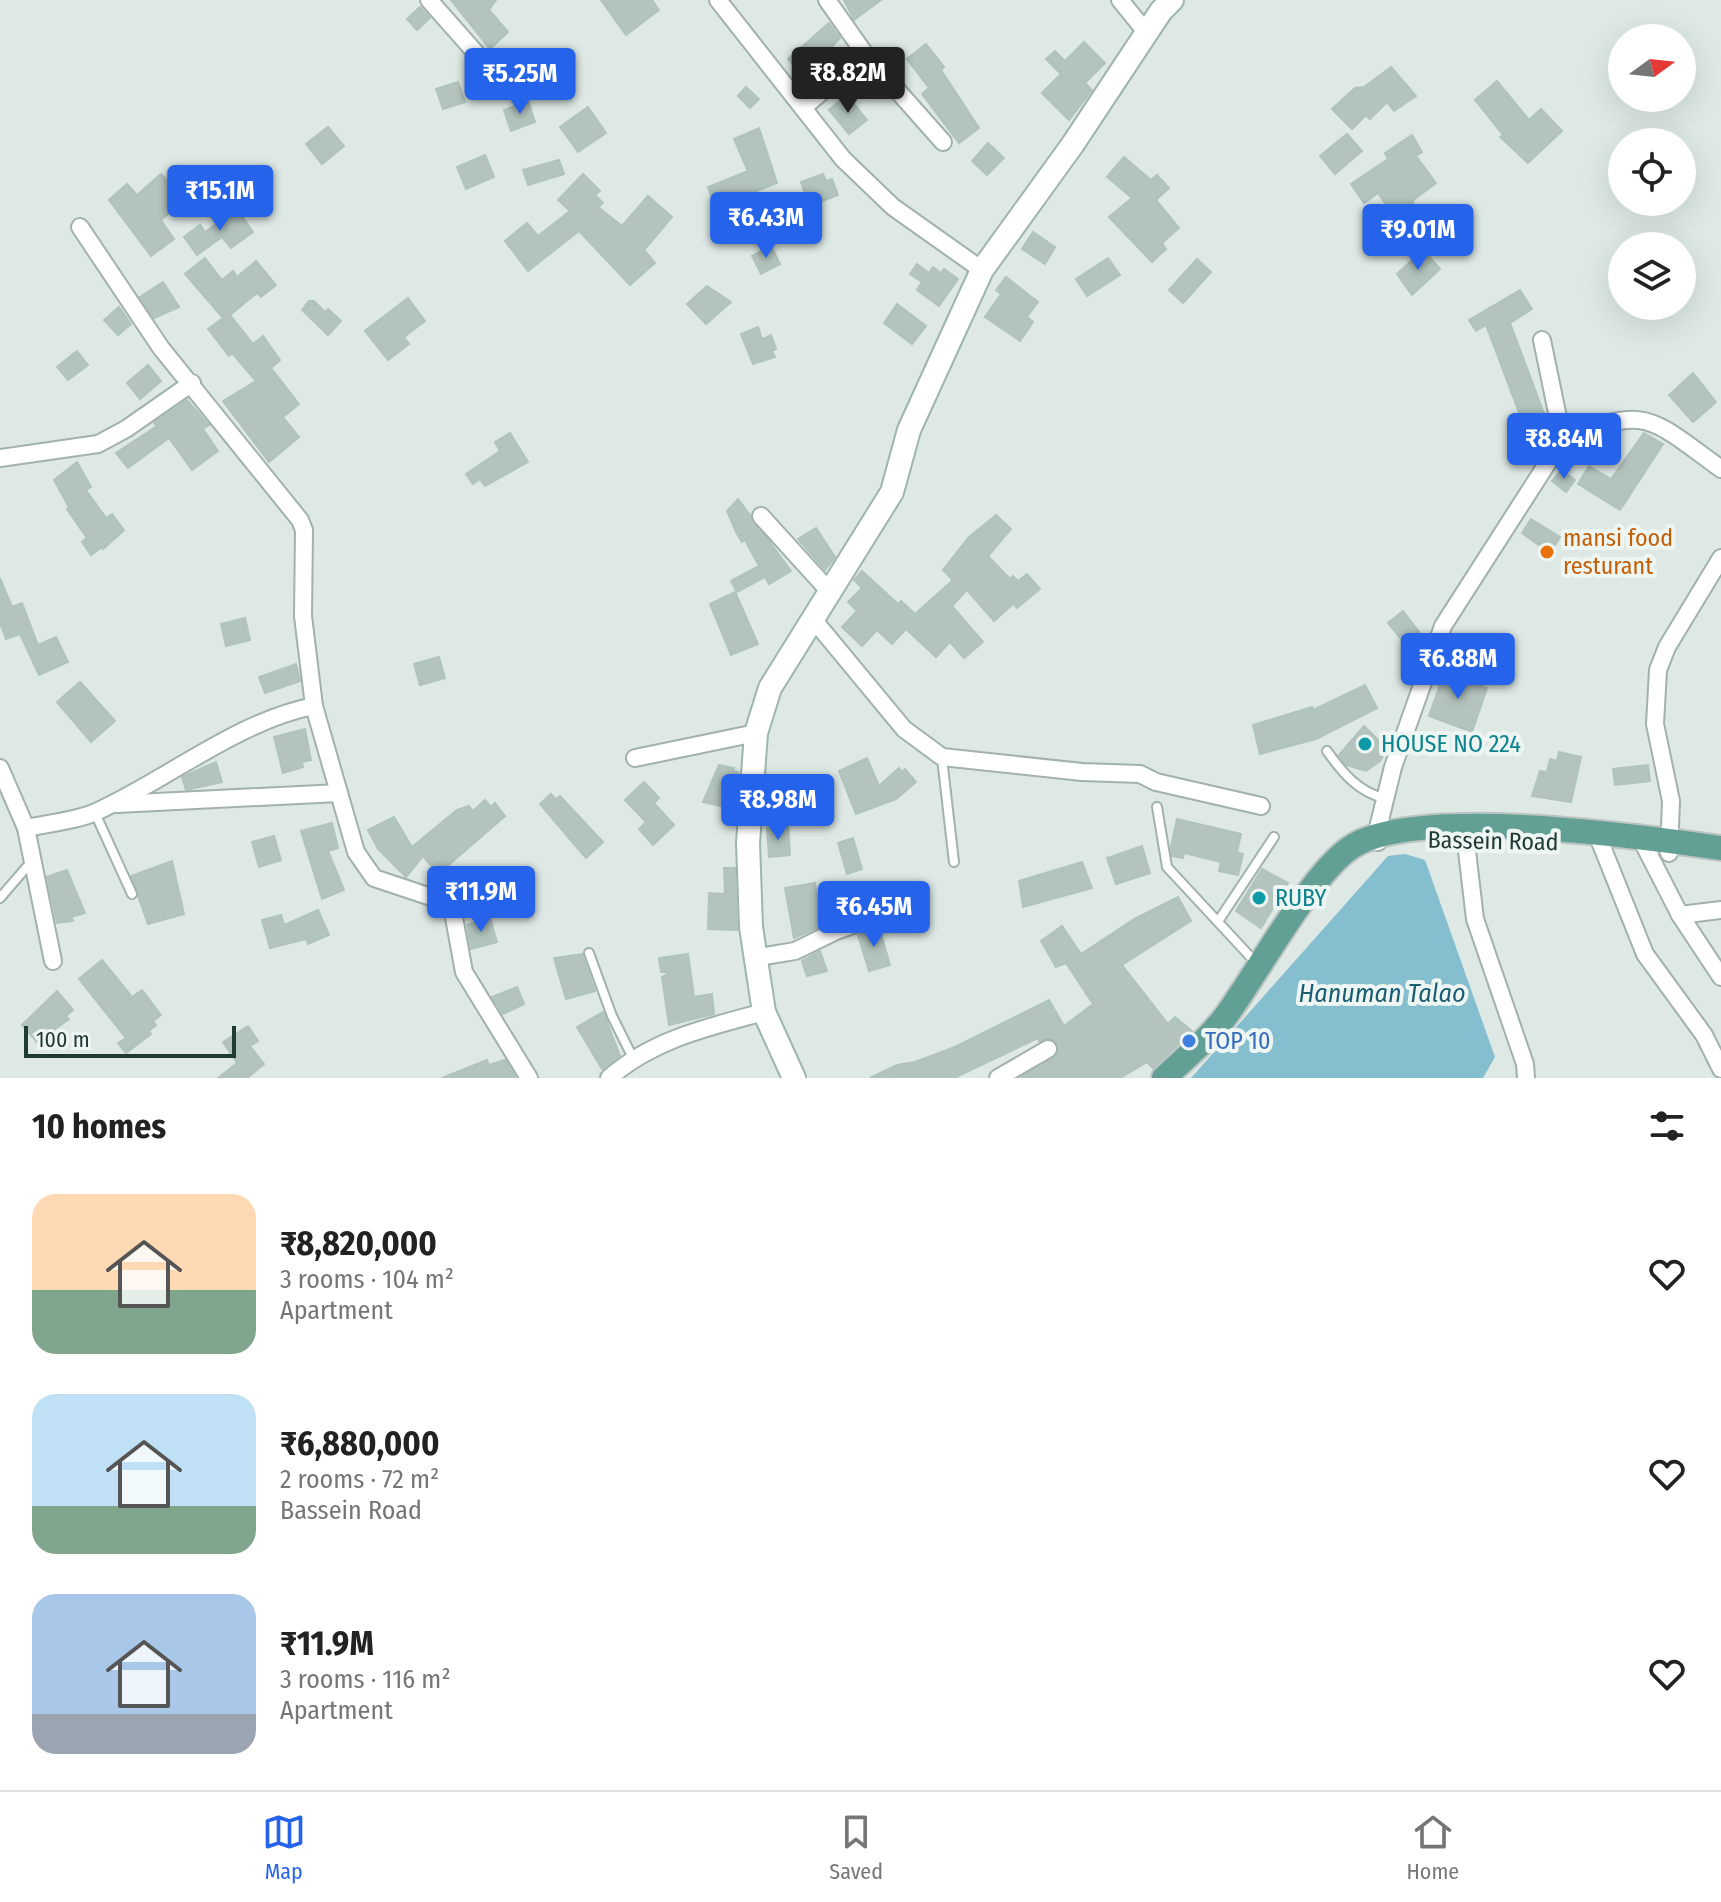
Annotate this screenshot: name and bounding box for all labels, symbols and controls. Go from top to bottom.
north arrow [1608,24,1696,112]
map controls [1608,24,1696,320]
pin: ₹8.82M [783,47,913,115]
pin: ₹5.25M [455,48,585,116]
text: ₹8.82M [810,57,886,88]
text: ₹5.25M [483,58,557,89]
button: locate [1608,128,1696,216]
pin: ₹15.1M [155,165,285,233]
text: ₹15.1M [185,175,255,206]
pin: ₹6.43M [701,192,831,260]
text: ₹6.43M [728,202,804,233]
pin: ₹9.01M [1353,204,1483,272]
text: ₹9.01M [1380,214,1456,245]
button: layers [1608,232,1696,320]
pin: ₹8.84M [1499,413,1629,481]
text: ₹8.84M [1525,423,1603,454]
place label: mansi food resturant [1563,524,1673,580]
marker: mansi food resturant [1538,543,1556,561]
pin: ₹6.88M [1393,633,1523,701]
text: ₹6.88M [1419,643,1497,674]
place label: HOUSE NO 224 [1381,730,1521,758]
marker: HOUSE NO 224 [1356,735,1374,753]
pin: ₹8.98M [713,774,843,842]
text: ₹8.98M [739,784,817,815]
street label: Bassein Road [1427,826,1559,856]
pin: ₹11.9M [416,866,546,934]
text: ₹11.9M [445,876,517,907]
pin: ₹6.45M [809,881,939,949]
place label: RUBY [1275,884,1327,912]
marker: RUBY [1250,889,1268,907]
text: ₹6.45M [836,891,912,922]
water label: Hanuman Talao [1298,978,1466,1009]
scale bar [24,1022,236,1058]
text: 100 m [36,1026,90,1053]
place label: TOP 10 [1205,1027,1270,1055]
marker: TOP 10 [1180,1032,1198,1050]
icon: filters [1645,1104,1689,1148]
text: 10 homes [32,1106,166,1147]
text: ₹8,820,000 [280,1223,437,1264]
icon: home [96,1226,192,1322]
icon: heart [1645,1252,1689,1296]
text: 3 rooms · 104 m² [280,1264,454,1295]
text: Apartment [280,1295,393,1326]
text: ₹6,880,000 [280,1423,439,1464]
icon: home [96,1426,192,1522]
icon: heart [1645,1452,1689,1496]
text: 2 rooms · 72 m² [280,1464,439,1495]
text: Bassein Road [280,1495,422,1526]
text: ₹11.9M [280,1623,374,1664]
icon: home [96,1626,192,1722]
icon: heart [1645,1652,1689,1696]
text: 3 rooms · 116 m² [280,1664,451,1695]
text: Apartment [280,1695,393,1726]
tab: Map [262,1810,306,1885]
tab: Saved [829,1810,883,1885]
tab: Home [1407,1810,1459,1885]

